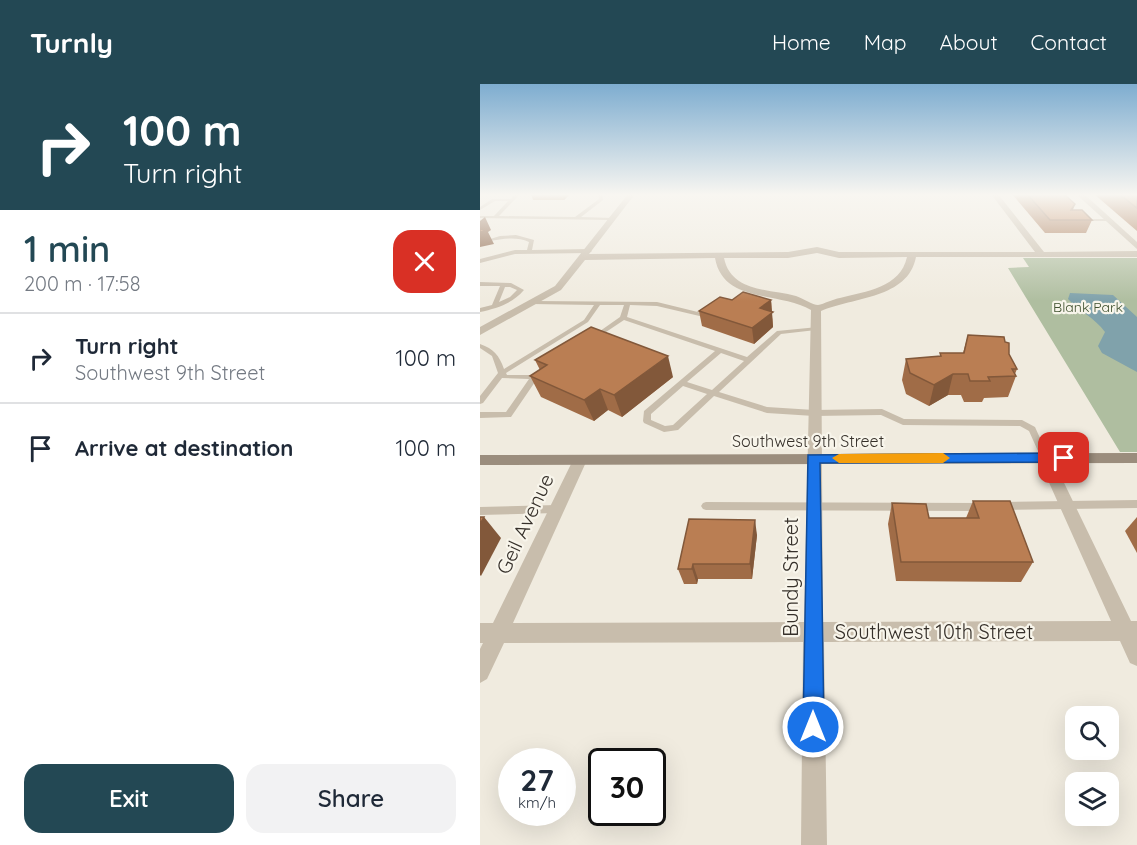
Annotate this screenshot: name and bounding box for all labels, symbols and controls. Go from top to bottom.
text: Turnly [30,25,113,60]
text: Home [772,29,831,55]
text: Map [864,29,907,55]
text: About [940,29,998,55]
text: Contact [1031,29,1107,55]
text: 100 m [123,104,241,157]
icon: right [24,108,102,186]
text: Turn right [123,156,242,190]
text: 1 min [24,226,110,271]
button: close [393,230,456,293]
text: 200 m · 17:58 [24,271,141,296]
park label: Blank Park [1053,298,1123,316]
text: Turn right [75,332,179,360]
icon: right [24,342,57,375]
text: 100 m [396,344,456,372]
text: Southwest 9th Street [75,360,265,385]
street label: Southwest 9th Street [732,431,884,451]
icon: arrive [24,432,57,465]
pin [1038,432,1089,483]
text: Arrive at destination [75,434,293,462]
text: 100 m [396,434,456,462]
icon: arrive [1047,441,1080,474]
street label: Geil Avenue [490,470,559,578]
street label: Bundy Street [778,517,803,637]
street label: Southwest 10th Street [835,619,1033,644]
position arrow [781,695,845,759]
map controls [1065,706,1119,826]
button: search [1065,706,1119,760]
speed limit sign: 30 [588,748,666,826]
text: 27 [520,761,554,799]
button: Exit [24,764,234,833]
button: Share [246,764,456,833]
button: layers [1065,772,1119,826]
text: km/h [518,793,556,812]

